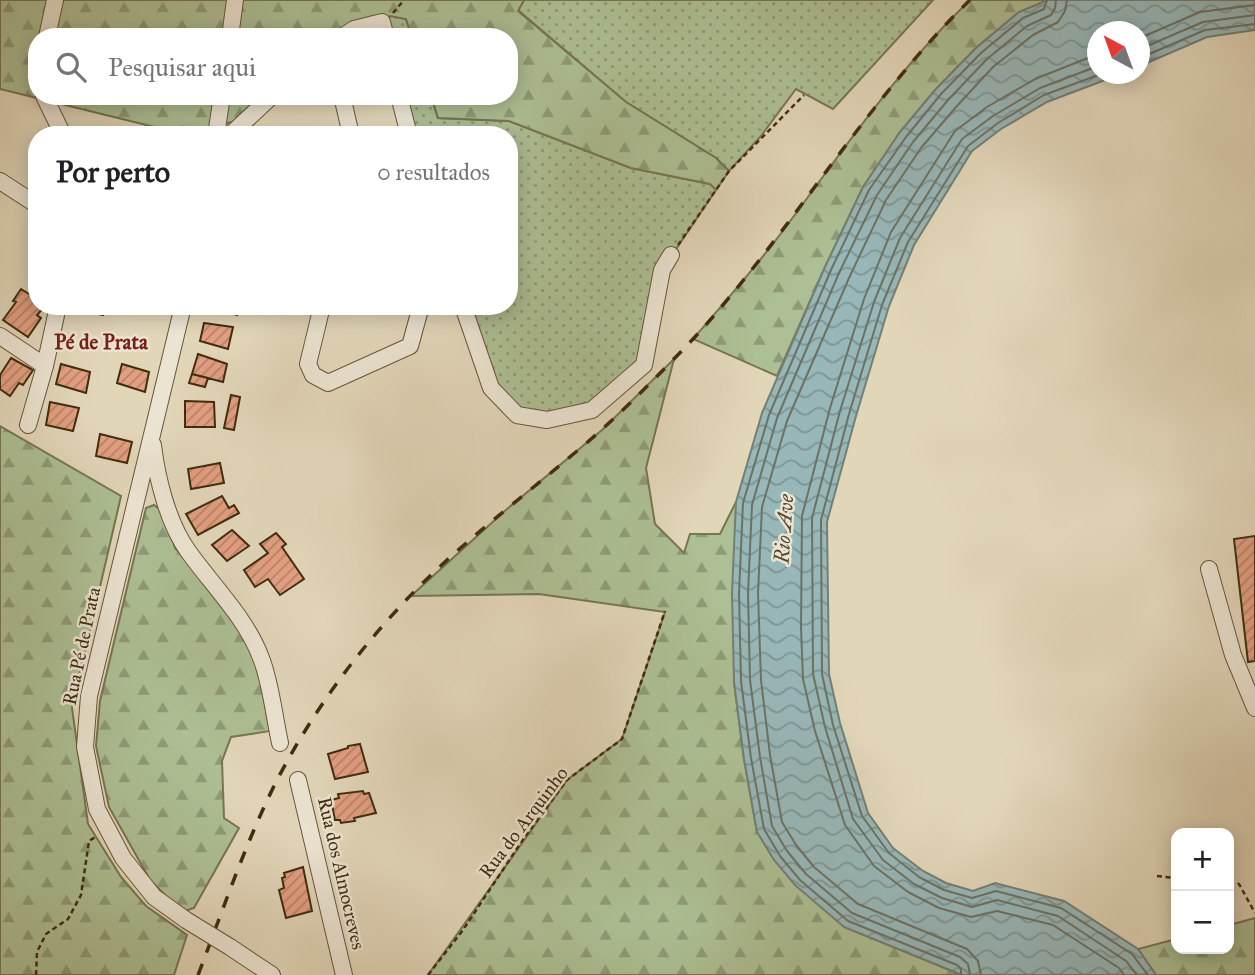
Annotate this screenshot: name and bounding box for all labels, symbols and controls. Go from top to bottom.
north arrow [1087,21,1150,84]
search box [28,28,518,105]
icon: search [52,48,90,86]
text: Pesquisar aqui [108,51,256,83]
text: Por perto [56,154,170,190]
text: 0 resultados [377,158,490,186]
district label: Pé de Prata [54,329,149,355]
water label: Rio Ave [769,492,799,565]
street label: Rua Pé de Prata [58,584,105,707]
street label: Rua do Arquinho [474,762,574,883]
street label: Rua dos Almocreves [313,795,370,952]
map controls [1171,828,1234,954]
button: + [1171,828,1234,891]
button: − [1171,891,1234,954]

